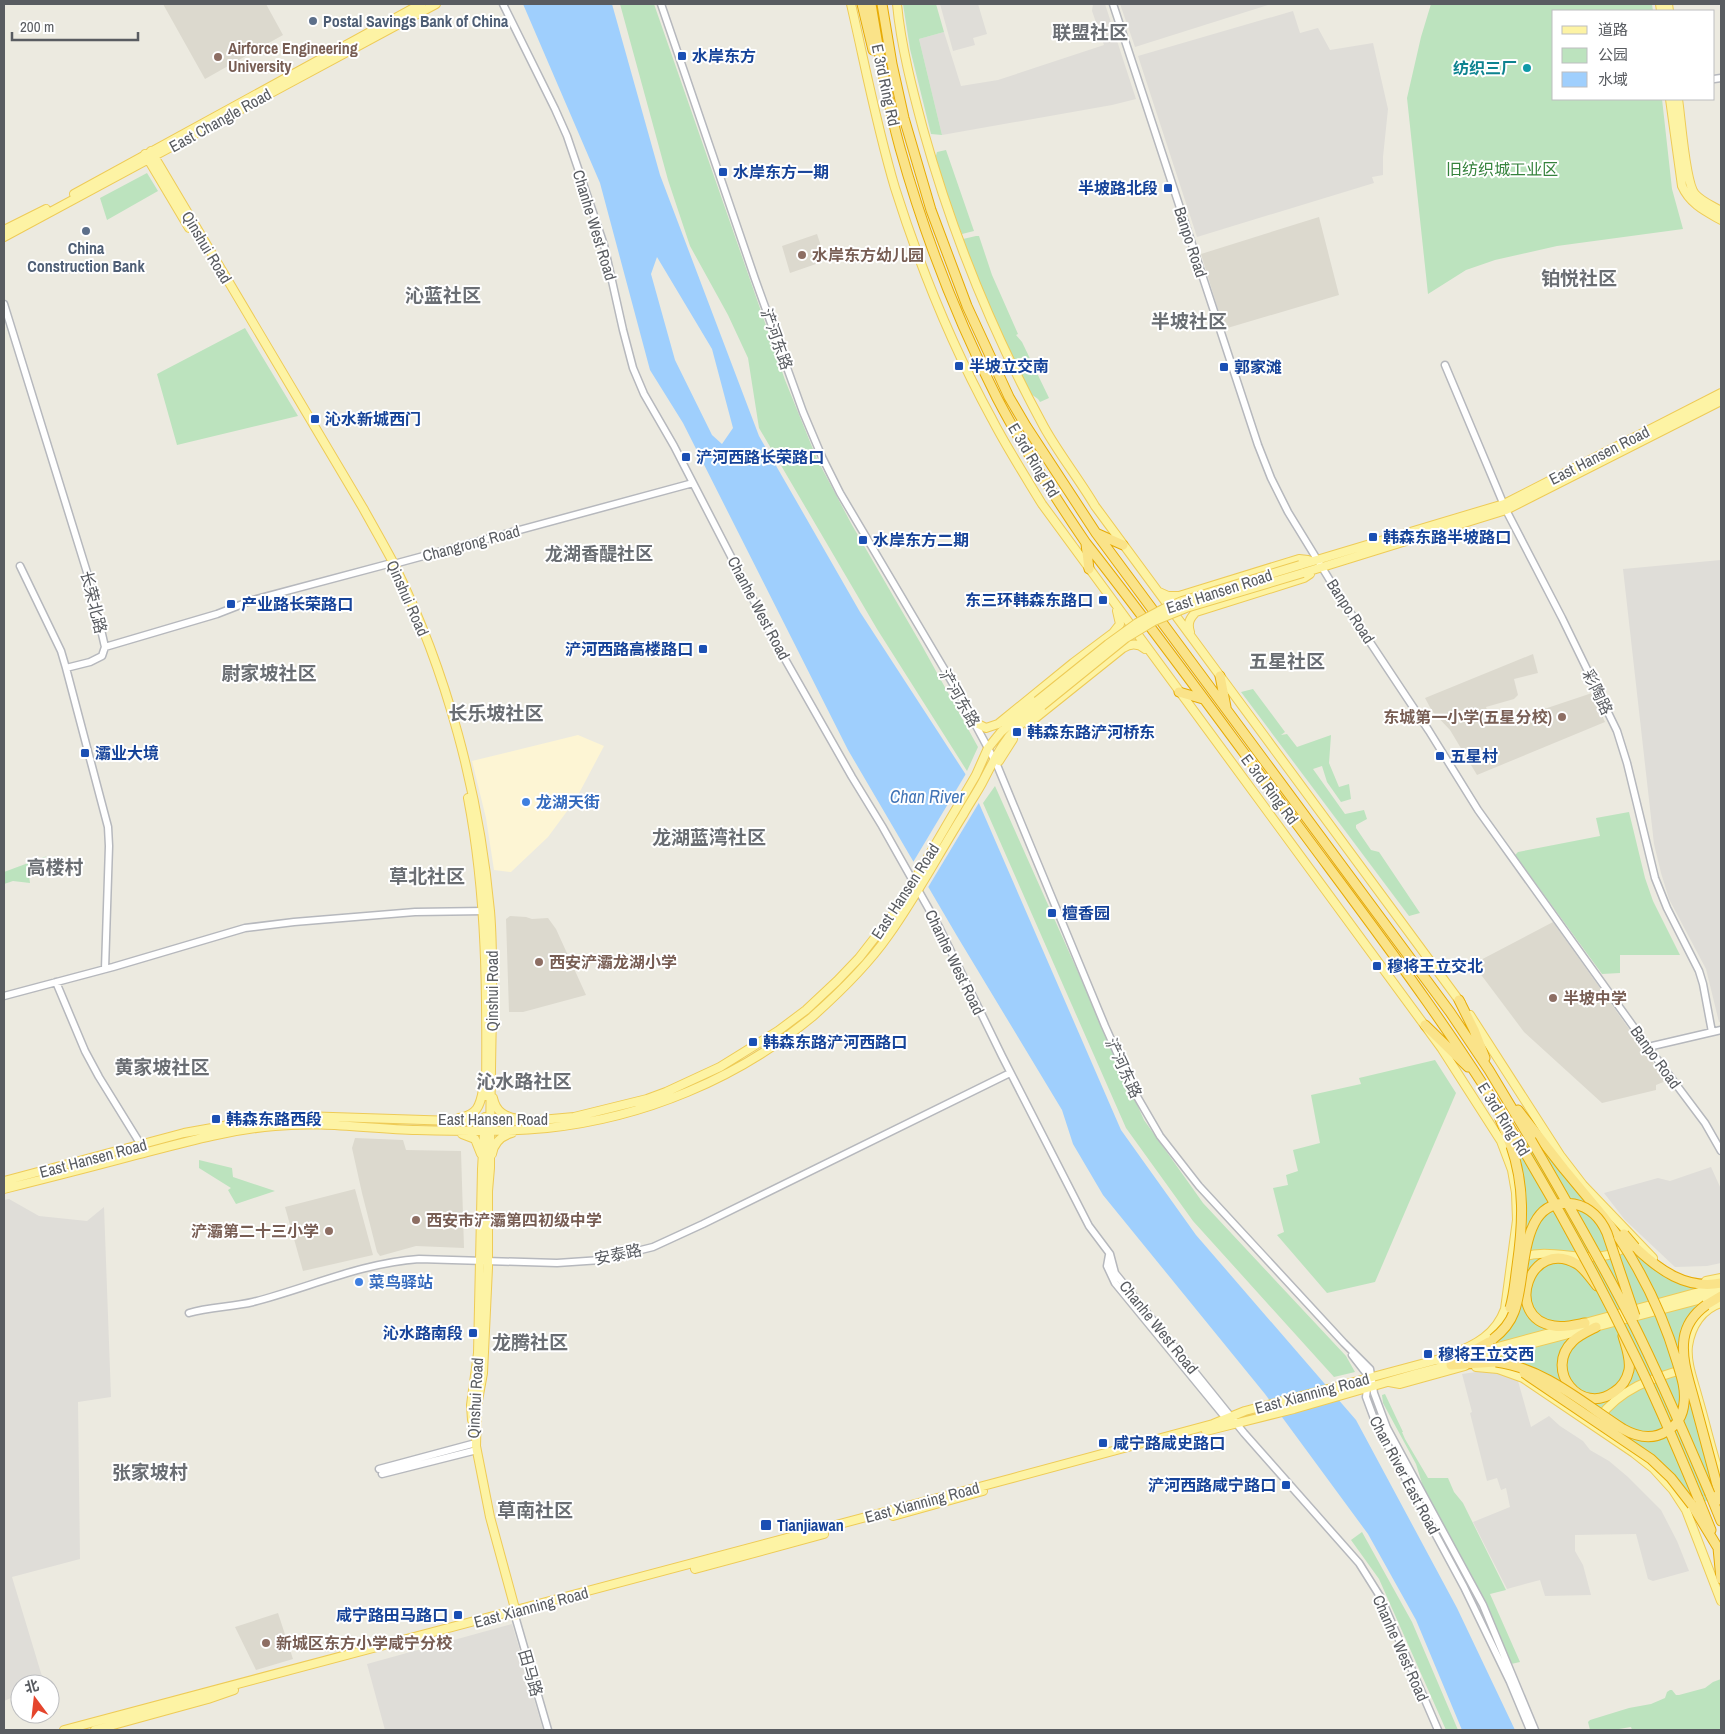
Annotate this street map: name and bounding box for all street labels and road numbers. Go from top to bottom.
street label: E 3rd Ring Rd [867,42,905,128]
street label: East Changle Road [165,83,275,157]
street label: Chanhe West Road [568,167,622,283]
street label: Banpo Road [1169,204,1213,280]
street label: Qinshui Road [177,207,237,287]
street label: 浐河东路 [756,305,798,373]
street label: E 3rd Ring Rd [1003,419,1065,501]
street label: East Hansen Road [1545,420,1653,490]
street label: Changrong Road [420,519,522,567]
street label: Chanhe West Road [722,552,796,664]
street label: Qinshui Road [381,557,435,639]
street label: East Hansen Road [1163,564,1275,618]
street label: 长荣北路 [76,568,112,636]
street label: Banpo Road [1322,574,1380,648]
street label: 浐河东路 [934,665,986,731]
street label: 彩陶路 [1578,666,1618,718]
street label: E 3rd Ring Rd [1236,749,1304,829]
street label: East Hansen Road [866,839,944,943]
street label: Chanhe West Road [920,906,990,1018]
street label: Qinshui Road [481,951,503,1031]
street label: Banpo Road [1626,1021,1686,1093]
street label: 浐河东路 [1101,1034,1147,1102]
street label: E 3rd Ring Rd [1473,1078,1535,1160]
street label: East Hansen Road [438,1108,548,1130]
street label: East Hansen Road [37,1133,149,1183]
street label: 安泰路 [592,1238,644,1270]
street label: Chanhe West Road [1114,1276,1204,1378]
street label: Qinshui Road [462,1357,488,1439]
street label: East Xianning Road [1252,1367,1372,1419]
street label: Chan River East Road [1364,1412,1446,1538]
street label: East Xianning Road [862,1476,982,1528]
street label: East Xianning Road [471,1581,591,1633]
street label: Chanhe West Road [1368,1591,1434,1705]
street label: 田马路 [514,1647,548,1699]

